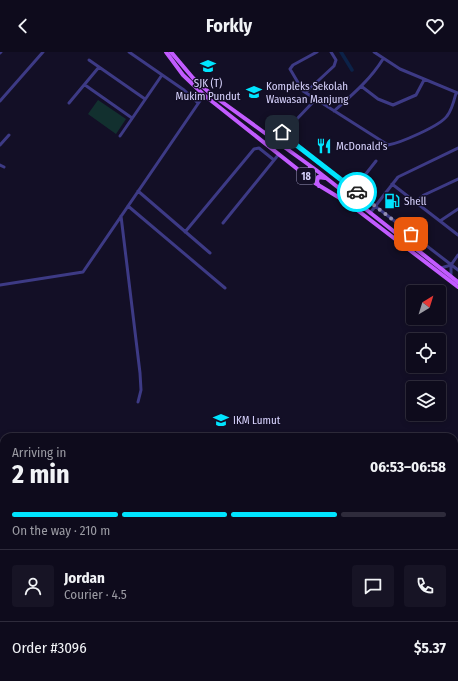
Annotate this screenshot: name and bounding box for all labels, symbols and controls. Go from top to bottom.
icon: back [12,15,34,37]
text: Forkly [206,15,252,37]
icon: heart [424,15,446,37]
school or university icon: SJK (T) Mukim Pundut [199,57,217,75]
place label: SJK (T) Mukim Pundut [176,77,241,103]
place label: Kompleks Sekolah Wawasan Manjung [266,80,349,106]
school or university icon: Kompleks Sekolah Wawasan Manjung [245,83,263,101]
pin [265,115,299,149]
icon: home [271,121,293,143]
restaurant icon: McDonald's [315,137,333,155]
place label: McDonald's [336,140,388,153]
road number: 18 [297,168,315,184]
courier [337,172,377,212]
icon: car [346,181,368,203]
fuel station icon: Shell [383,192,401,210]
place label: Shell [404,195,427,208]
pin [394,217,428,251]
icon: bag [400,223,422,245]
north arrow [406,285,446,325]
map controls [406,285,446,421]
button: locate [406,333,446,373]
button: layers [406,381,446,421]
school or university icon: IKM Lumut [212,411,230,429]
place label: IKM Lumut [233,414,281,427]
text: Arriving in [12,445,66,460]
text: 06:53–06:58 [370,458,446,476]
text: 2 min [12,459,70,490]
text: On the way · 210 m [12,523,110,538]
button: person [12,565,54,607]
button: chat [352,565,394,607]
button: phone [404,565,446,607]
text: Jordan [64,569,105,587]
text: Courier · 4.5 [64,587,127,602]
text: Order #3096 [12,639,87,657]
text: $5.37 [414,639,446,657]

